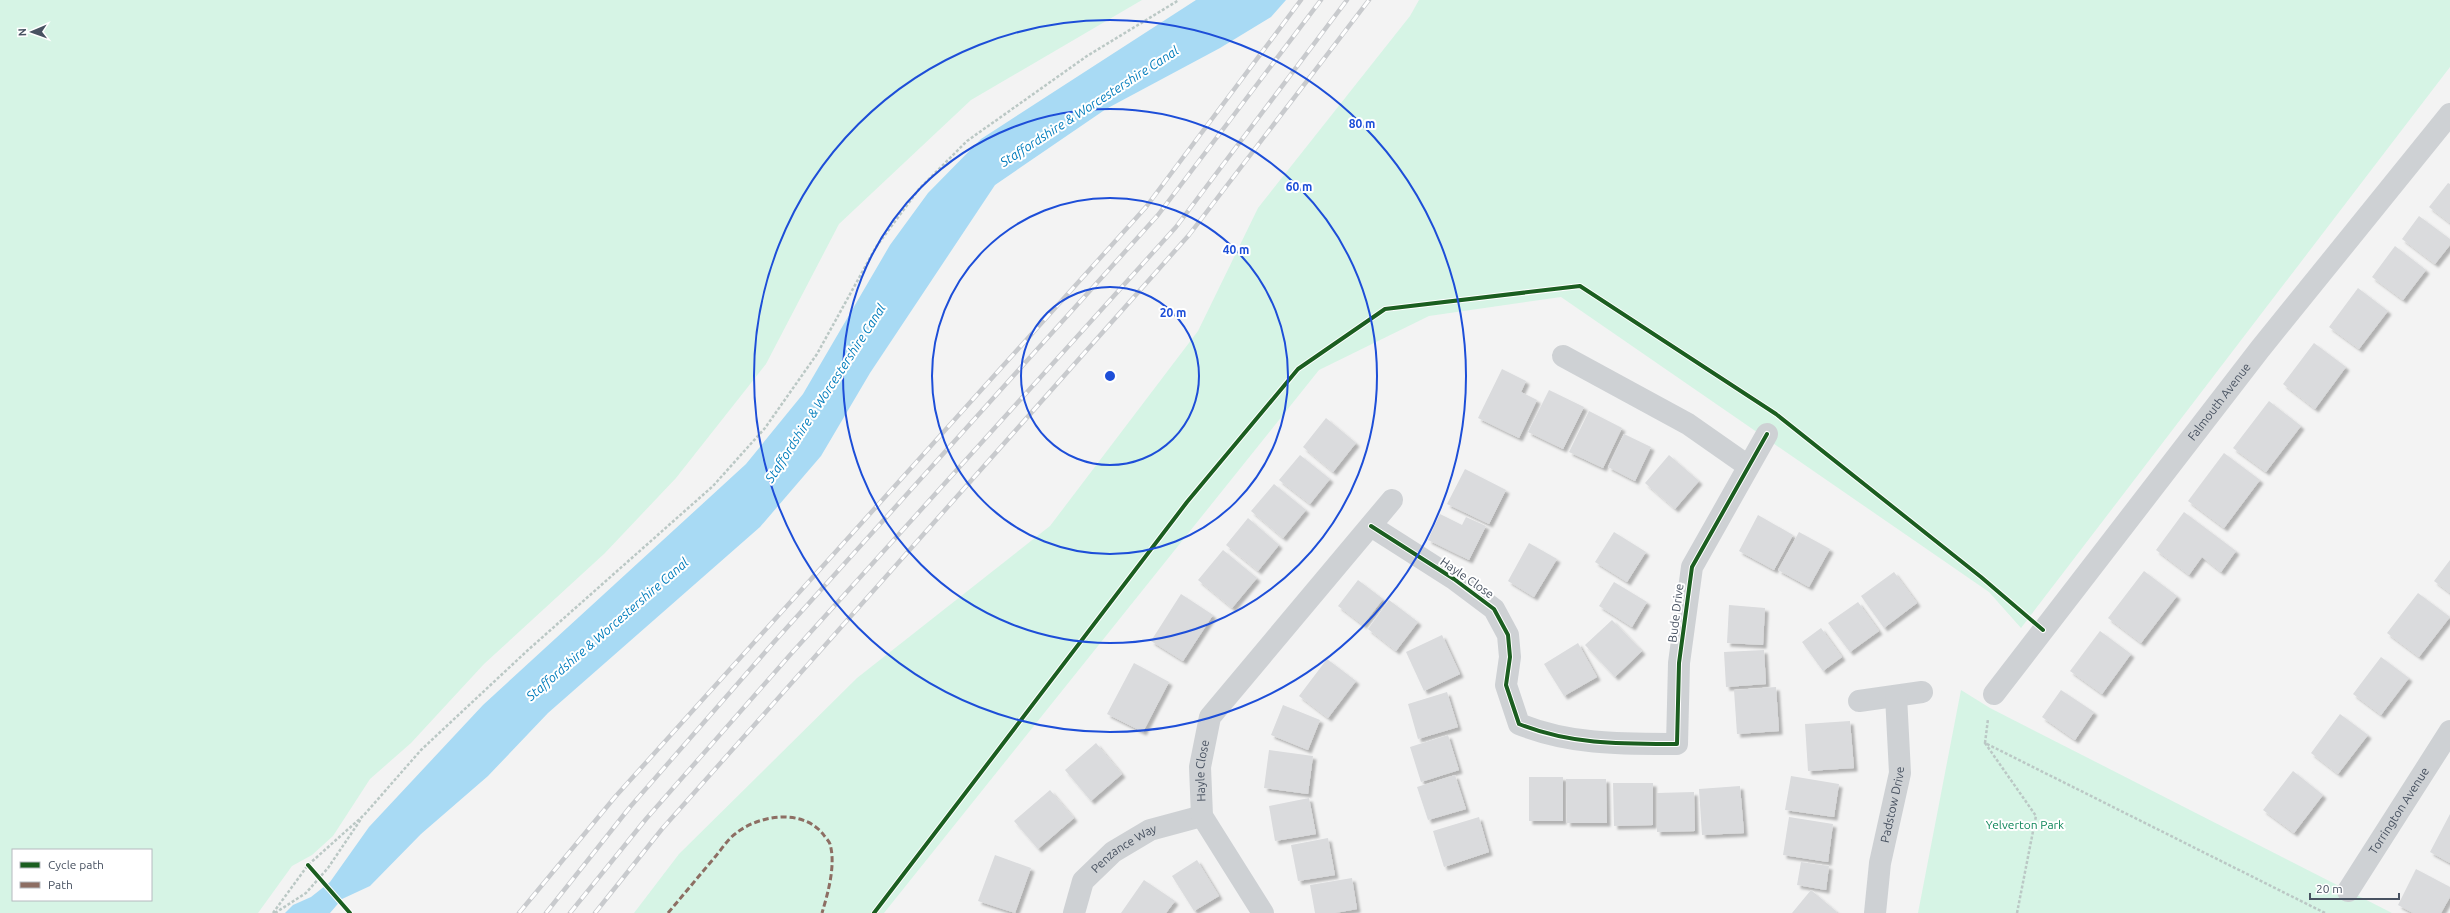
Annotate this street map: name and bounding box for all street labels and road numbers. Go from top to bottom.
street label: Falmouth Avenue [2185,360,2253,443]
street label: Hayle Close [1438,554,1496,601]
street label: Bude Drive [1665,583,1686,643]
street label: Hayle Close [1193,739,1211,802]
street label: Torrington Avenue [2366,765,2431,857]
street label: Padstow Drive [1878,766,1906,844]
street label: Penzance Way [1088,822,1158,875]

